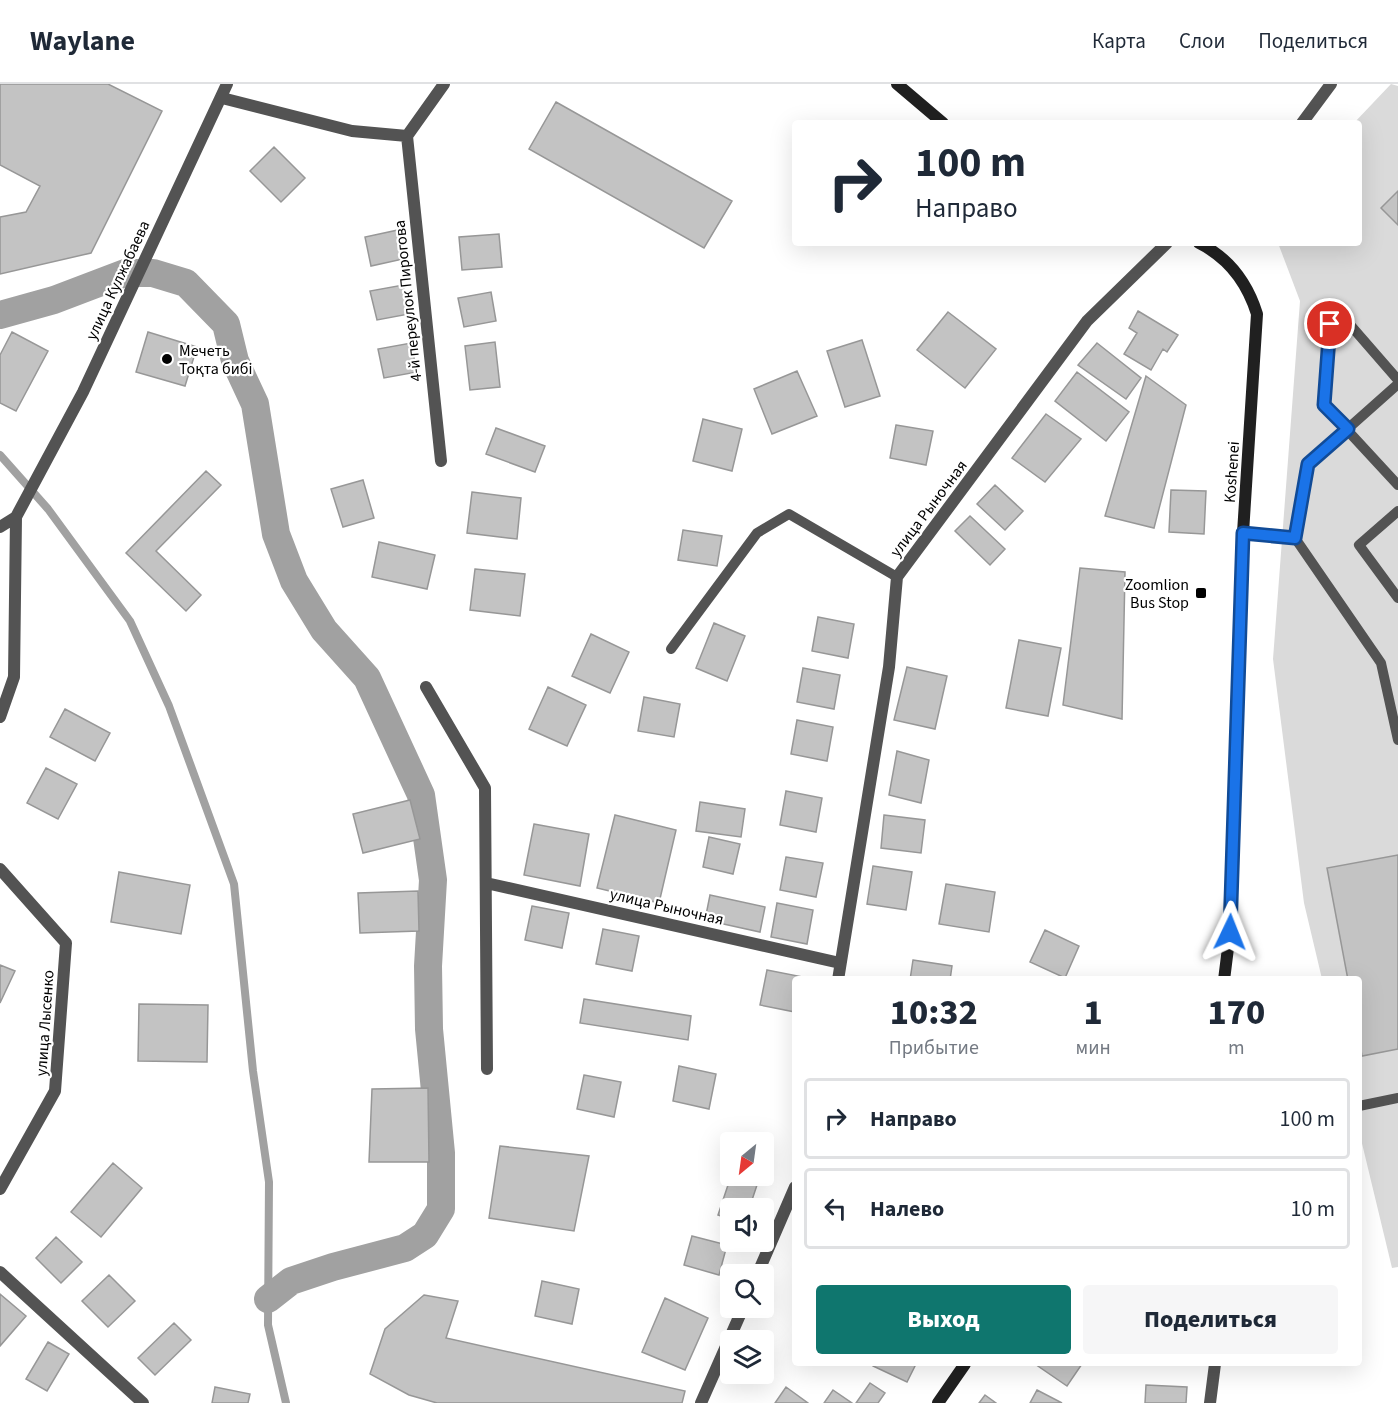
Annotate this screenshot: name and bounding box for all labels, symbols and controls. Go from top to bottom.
text: Waylane [30,21,135,61]
text: Карта [1092,26,1146,56]
text: Слои [1179,26,1225,56]
text: Поделиться [1258,26,1368,56]
text: 100 m [915,133,1026,193]
icon: right [816,144,894,222]
text: Направо [915,189,1018,228]
street label: улица Кулжабаева [81,217,155,344]
street label: 4-й переулок Пирогова [389,219,427,383]
pin [1304,298,1355,349]
icon: arrive [1313,307,1346,340]
place label: Мечеть Тоқта бибі [179,340,252,380]
marker: Мечеть Тоқта бибі [160,352,174,366]
street label: Koshenei [1219,440,1245,504]
street label: улица Рыночная [885,456,973,562]
place label: Zoomlion Bus Stop [1125,574,1189,614]
marker: Zoomlion Bus Stop [1194,586,1208,600]
street label: улица Рыночная [608,883,726,931]
position arrow [1198,900,1262,964]
street label: улица Лысенко [30,969,60,1077]
text: 10:32 [890,987,978,1038]
text: 1 [1084,987,1103,1038]
text: 170 [1208,987,1265,1038]
text: Прибытие [889,1034,979,1062]
text: мин [1076,1034,1111,1062]
text: m [1228,1034,1245,1062]
icon: right [819,1102,852,1135]
text: Направо [870,1103,957,1135]
text: 100 m [1280,1103,1335,1135]
north arrow [720,1132,774,1186]
map controls [720,1132,774,1384]
icon: left [819,1192,852,1225]
text: Налево [870,1193,944,1225]
text: 10 m [1290,1193,1335,1225]
button: sound [720,1198,774,1252]
button: search [720,1264,774,1318]
button: Выход [816,1285,1071,1354]
button: Поделиться [1083,1285,1338,1354]
button: layers [720,1330,774,1384]

